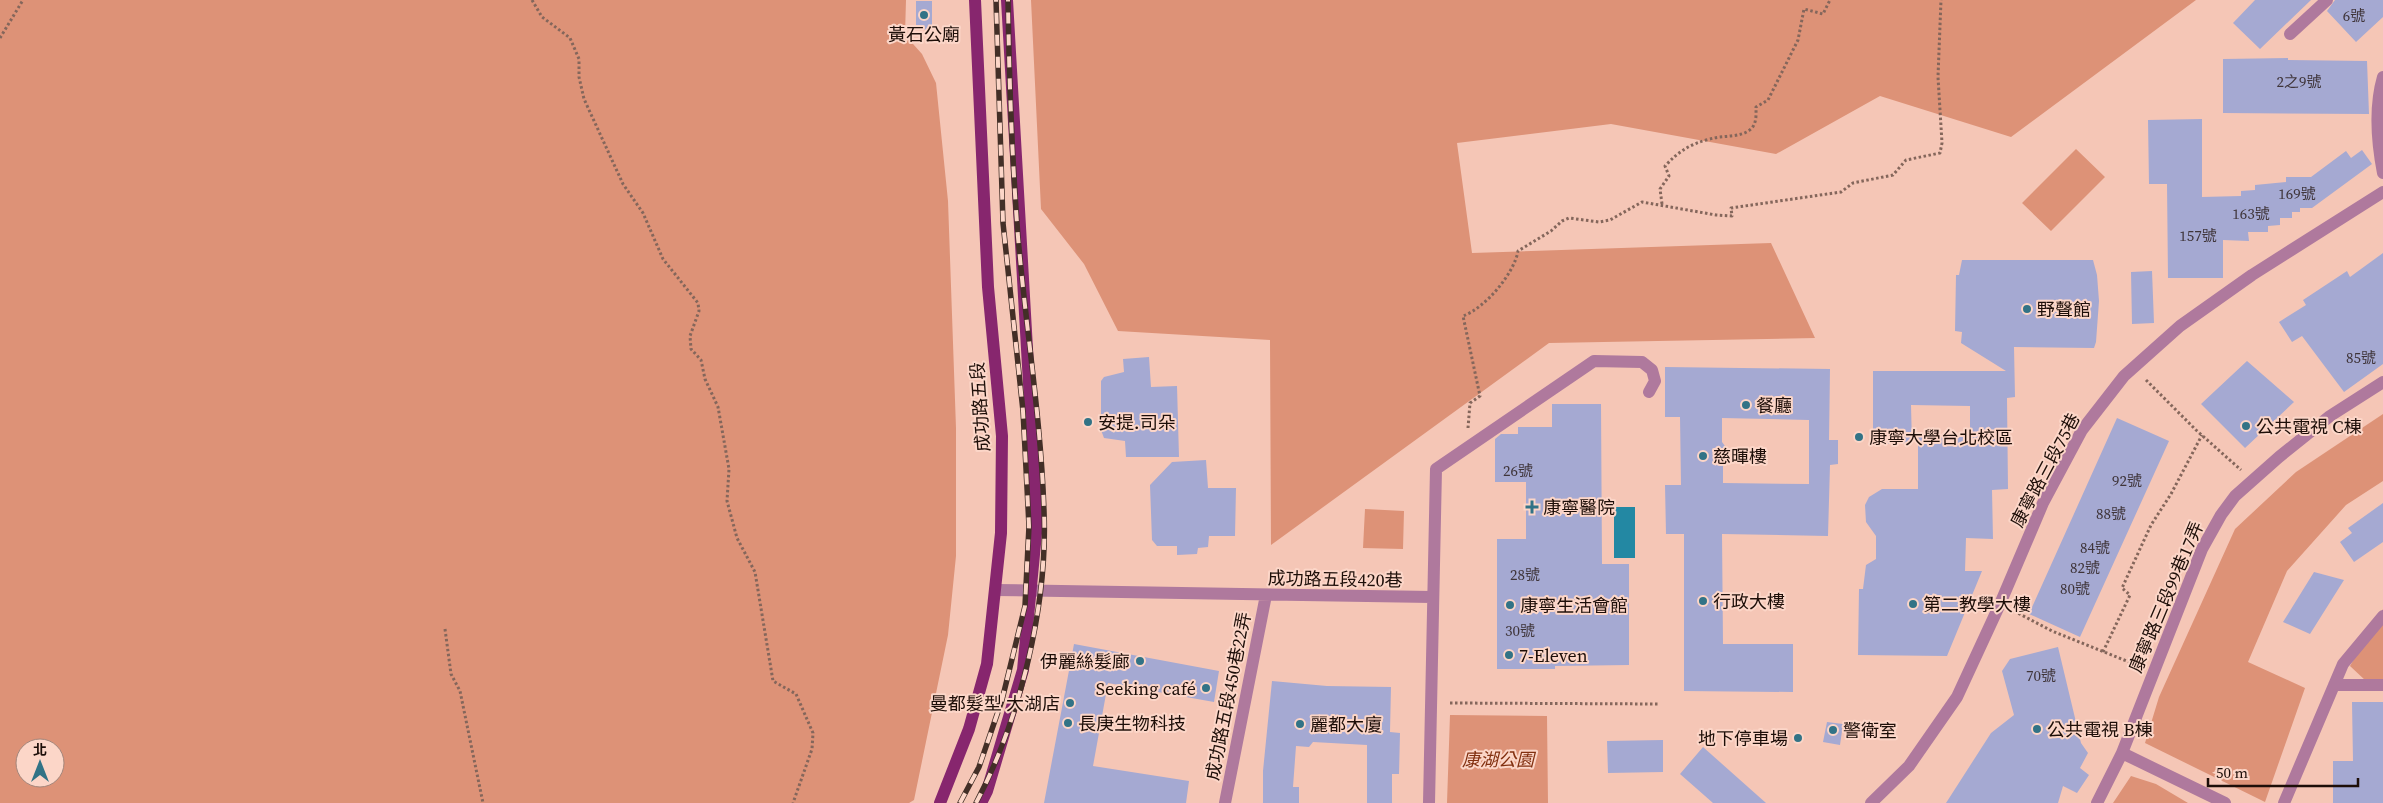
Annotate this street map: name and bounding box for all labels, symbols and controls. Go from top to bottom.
house number: 6號 [2343,5,2365,26]
marker: 黃石公廟 [918,9,930,21]
place label: 黃石公廟 [888,22,960,47]
house number: 2之9號 [2276,71,2322,92]
house number: 169號 [2278,183,2316,204]
house number: 163號 [2232,203,2270,224]
house number: 157號 [2179,225,2217,246]
place label: 野聲館 [2037,297,2091,322]
marker: 野聲館 [2021,303,2033,315]
house number: 85號 [2346,347,2376,368]
street label: 成功路五段 [964,361,996,453]
place label: 餐廳 [1756,393,1792,418]
marker: 餐廳 [1740,399,1752,411]
street label: 康寧路三段75巷 [2004,409,2086,531]
place label: 安提.司朵 [1098,410,1175,435]
place label: 公共電視 C棟 [2256,414,2362,439]
marker: 安提.司朵 [1082,416,1094,428]
marker: 公共電視 C棟 [2240,420,2252,432]
place label: 康寧大學台北校區 [1869,425,2013,450]
marker: 康寧大學台北校區 [1853,431,1865,443]
place label: 慈暉樓 [1713,444,1767,469]
marker: 慈暉樓 [1697,450,1709,462]
house number: 26號 [1503,460,1533,481]
house number: 92號 [2112,470,2142,491]
place label: 康寧醫院 [1543,495,1615,520]
marker: 康寧醫院 [1525,500,1539,514]
house number: 88號 [2096,503,2126,524]
street label: 康寧路三段99巷17弄 [2123,518,2209,676]
house number: 84號 [2080,537,2110,558]
house number: 82號 [2070,557,2100,578]
house number: 28號 [1510,564,1540,585]
street label: 成功路五段420巷 [1267,565,1403,593]
house number: 80號 [2060,578,2090,599]
place label: 行政大樓 [1713,589,1785,614]
place label: 第二教學大樓 [1923,592,2031,617]
place label: 康寧生活會館 [1520,593,1628,618]
marker: 行政大樓 [1697,595,1709,607]
marker: 第二教學大樓 [1907,598,1919,610]
marker: 康寧生活會館 [1504,599,1516,611]
street label: 成功路五段450巷22弄 [1199,610,1257,782]
house number: 30號 [1505,620,1535,641]
place label: 7-Eleven [1519,643,1588,668]
place label: 伊麗絲髮廊 [1040,649,1130,674]
marker: 7-Eleven [1503,649,1515,661]
marker: 伊麗絲髮廊 [1134,655,1146,667]
house number: 70號 [2026,665,2056,686]
place label: Seeking café [1096,676,1196,701]
marker: Seeking café [1200,682,1212,694]
place label: 曼都髮型 大湖店 [930,691,1060,716]
marker: 曼都髮型 大湖店 [1064,697,1076,709]
place label: 長庚生物科技 [1078,711,1186,736]
place label: 麗都大廈 [1310,712,1382,737]
marker: 長庚生物科技 [1062,717,1074,729]
place label: 公共電視 B棟 [2047,717,2153,742]
marker: 麗都大廈 [1294,718,1306,730]
place label: 警衛室 [1843,718,1897,743]
marker: 公共電視 B棟 [2031,723,2043,735]
marker: 警衛室 [1827,724,1839,736]
place label: 地下停車場 [1698,726,1788,751]
marker: 地下停車場 [1792,732,1804,744]
north arrow [15,738,65,788]
text: 北 [33,740,47,760]
park label: 康湖公園 [1462,747,1537,772]
scale bar [2208,756,2358,788]
text: 50 m [2216,762,2248,783]

